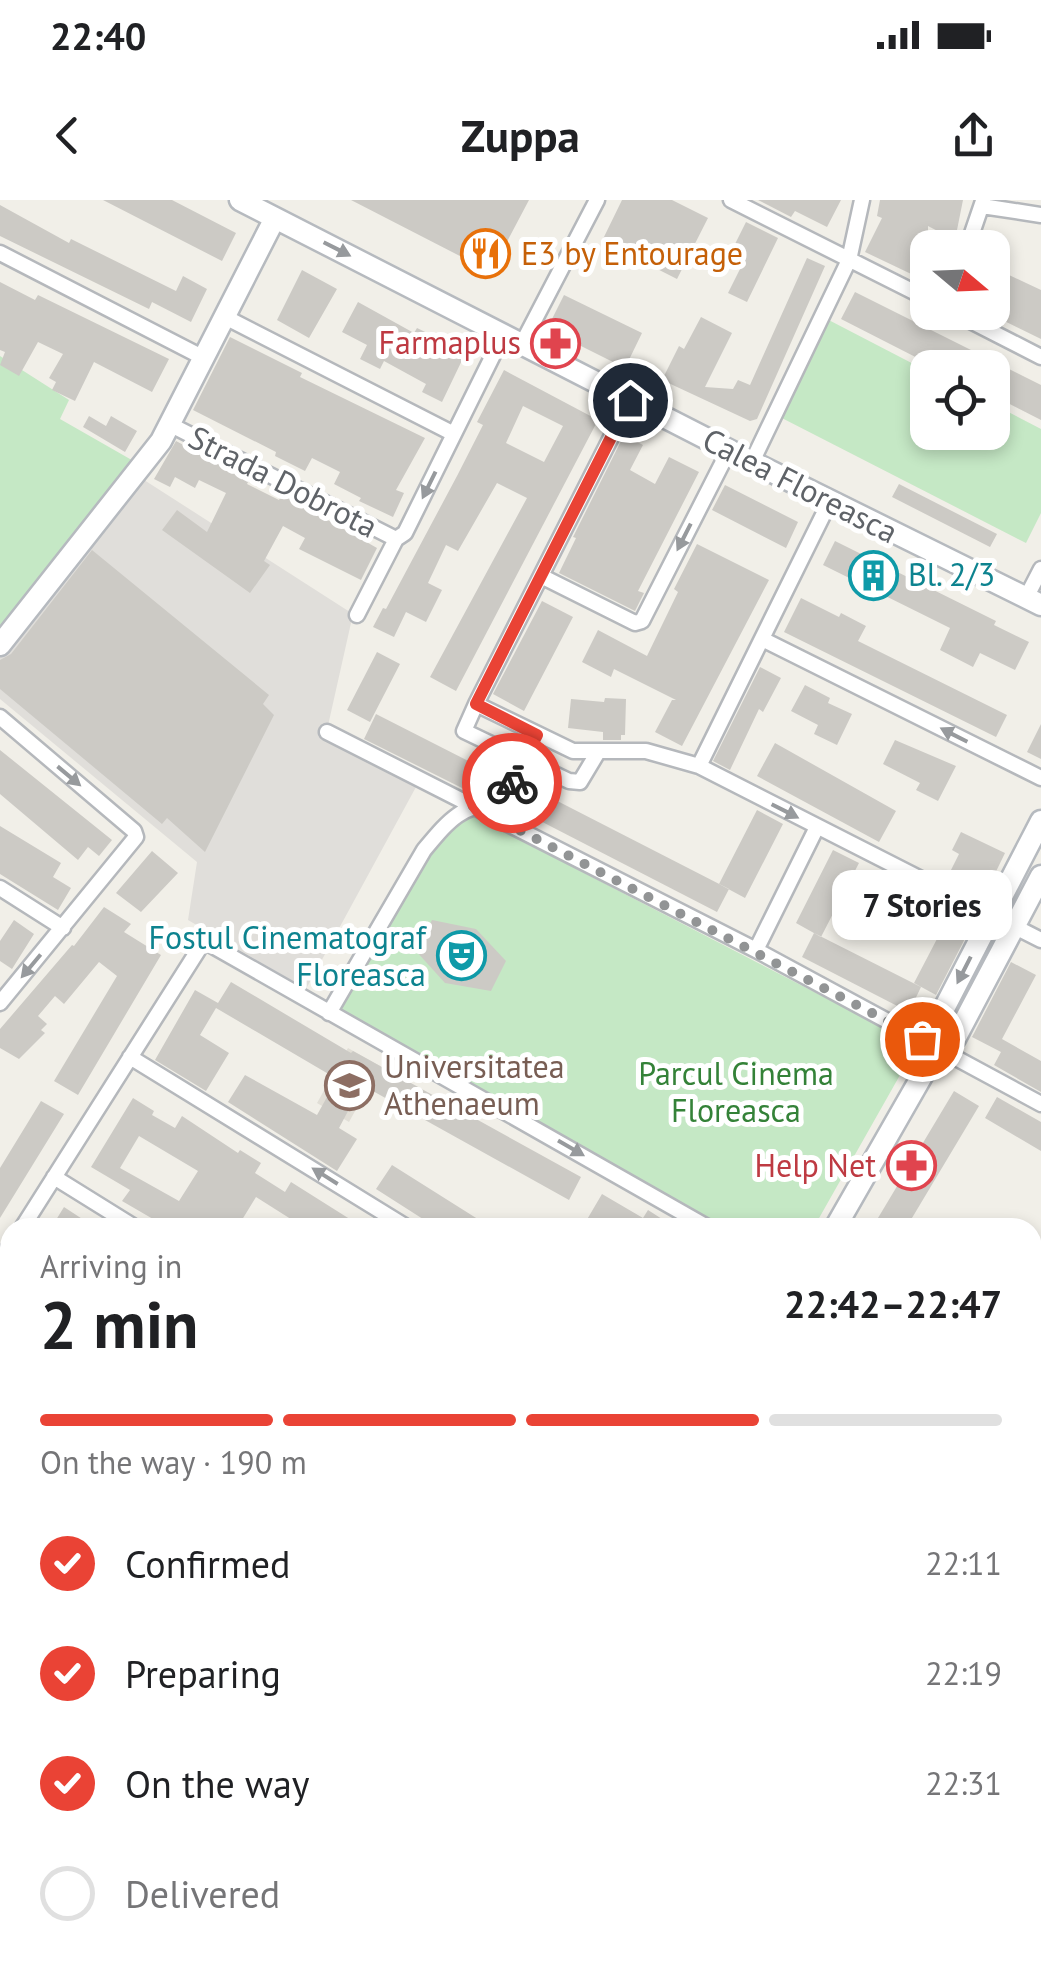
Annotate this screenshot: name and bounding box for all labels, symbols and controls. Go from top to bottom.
text: 22:40 [50,11,146,60]
text: Zuppa [461,106,580,164]
icon: back [40,108,95,163]
icon: share [946,108,1001,163]
restaurant icon: E3 by Entourage [460,228,512,280]
north arrow [910,230,1010,330]
map controls [910,230,1010,450]
place label: E3 by Entourage [521,232,743,274]
one-way arrow [322,240,351,257]
pharmacy icon: Farmaplus [530,317,582,369]
place label: Farmaplus [378,321,521,363]
button: locate [910,350,1010,450]
pin [588,358,673,443]
icon: home [603,373,658,428]
street label: Strada Dobrota [182,416,385,547]
street label: Calea Floreasca [696,418,905,552]
one-way arrow [421,471,438,500]
one-way arrow [676,523,693,552]
building icon: Bl. 2/3 [847,549,899,601]
place label: Bl. 2/3 [908,553,995,595]
one-way arrow [939,727,968,744]
courier [462,733,562,833]
icon: bike [485,756,540,811]
one-way arrow [57,765,82,787]
one-way arrow [771,802,800,819]
callout: 7 Stories [832,869,1012,939]
text: 7 Stories [862,884,982,926]
place label: Fostul Cinematograf Floreasca [149,916,428,995]
theatre icon: Fostul Cinematograf Floreasca [435,930,487,982]
one-way arrow [20,954,42,979]
one-way arrow [956,955,973,984]
pin [880,997,965,1082]
icon: bag [895,1012,950,1067]
place label: Universitatea Athenaeum [384,1045,565,1124]
park label: Parcul Cinema Floreasca [638,1052,834,1131]
school or university icon: Universitatea Athenaeum [323,1059,375,1111]
one-way arrow [557,1139,585,1156]
pharmacy icon: Help Net [885,1140,937,1192]
place label: Help Net [754,1144,876,1186]
one-way arrow [311,1168,339,1186]
text: Arriving in [40,1245,182,1287]
text: 22:42–22:47 [784,1279,1002,1328]
text: 2 min [40,1282,199,1366]
text: On the way · 190 m [40,1441,307,1483]
icon: check [40,1536,95,1591]
text: Confirmed [125,1539,291,1588]
text: 22:11 [925,1542,1002,1584]
icon: check [40,1646,95,1701]
text: Preparing [125,1649,281,1698]
text: 22:19 [925,1652,1002,1694]
icon: check [40,1756,95,1811]
text: On the way [125,1759,310,1808]
text: 22:31 [925,1762,1002,1804]
text: Delivered [125,1869,280,1918]

